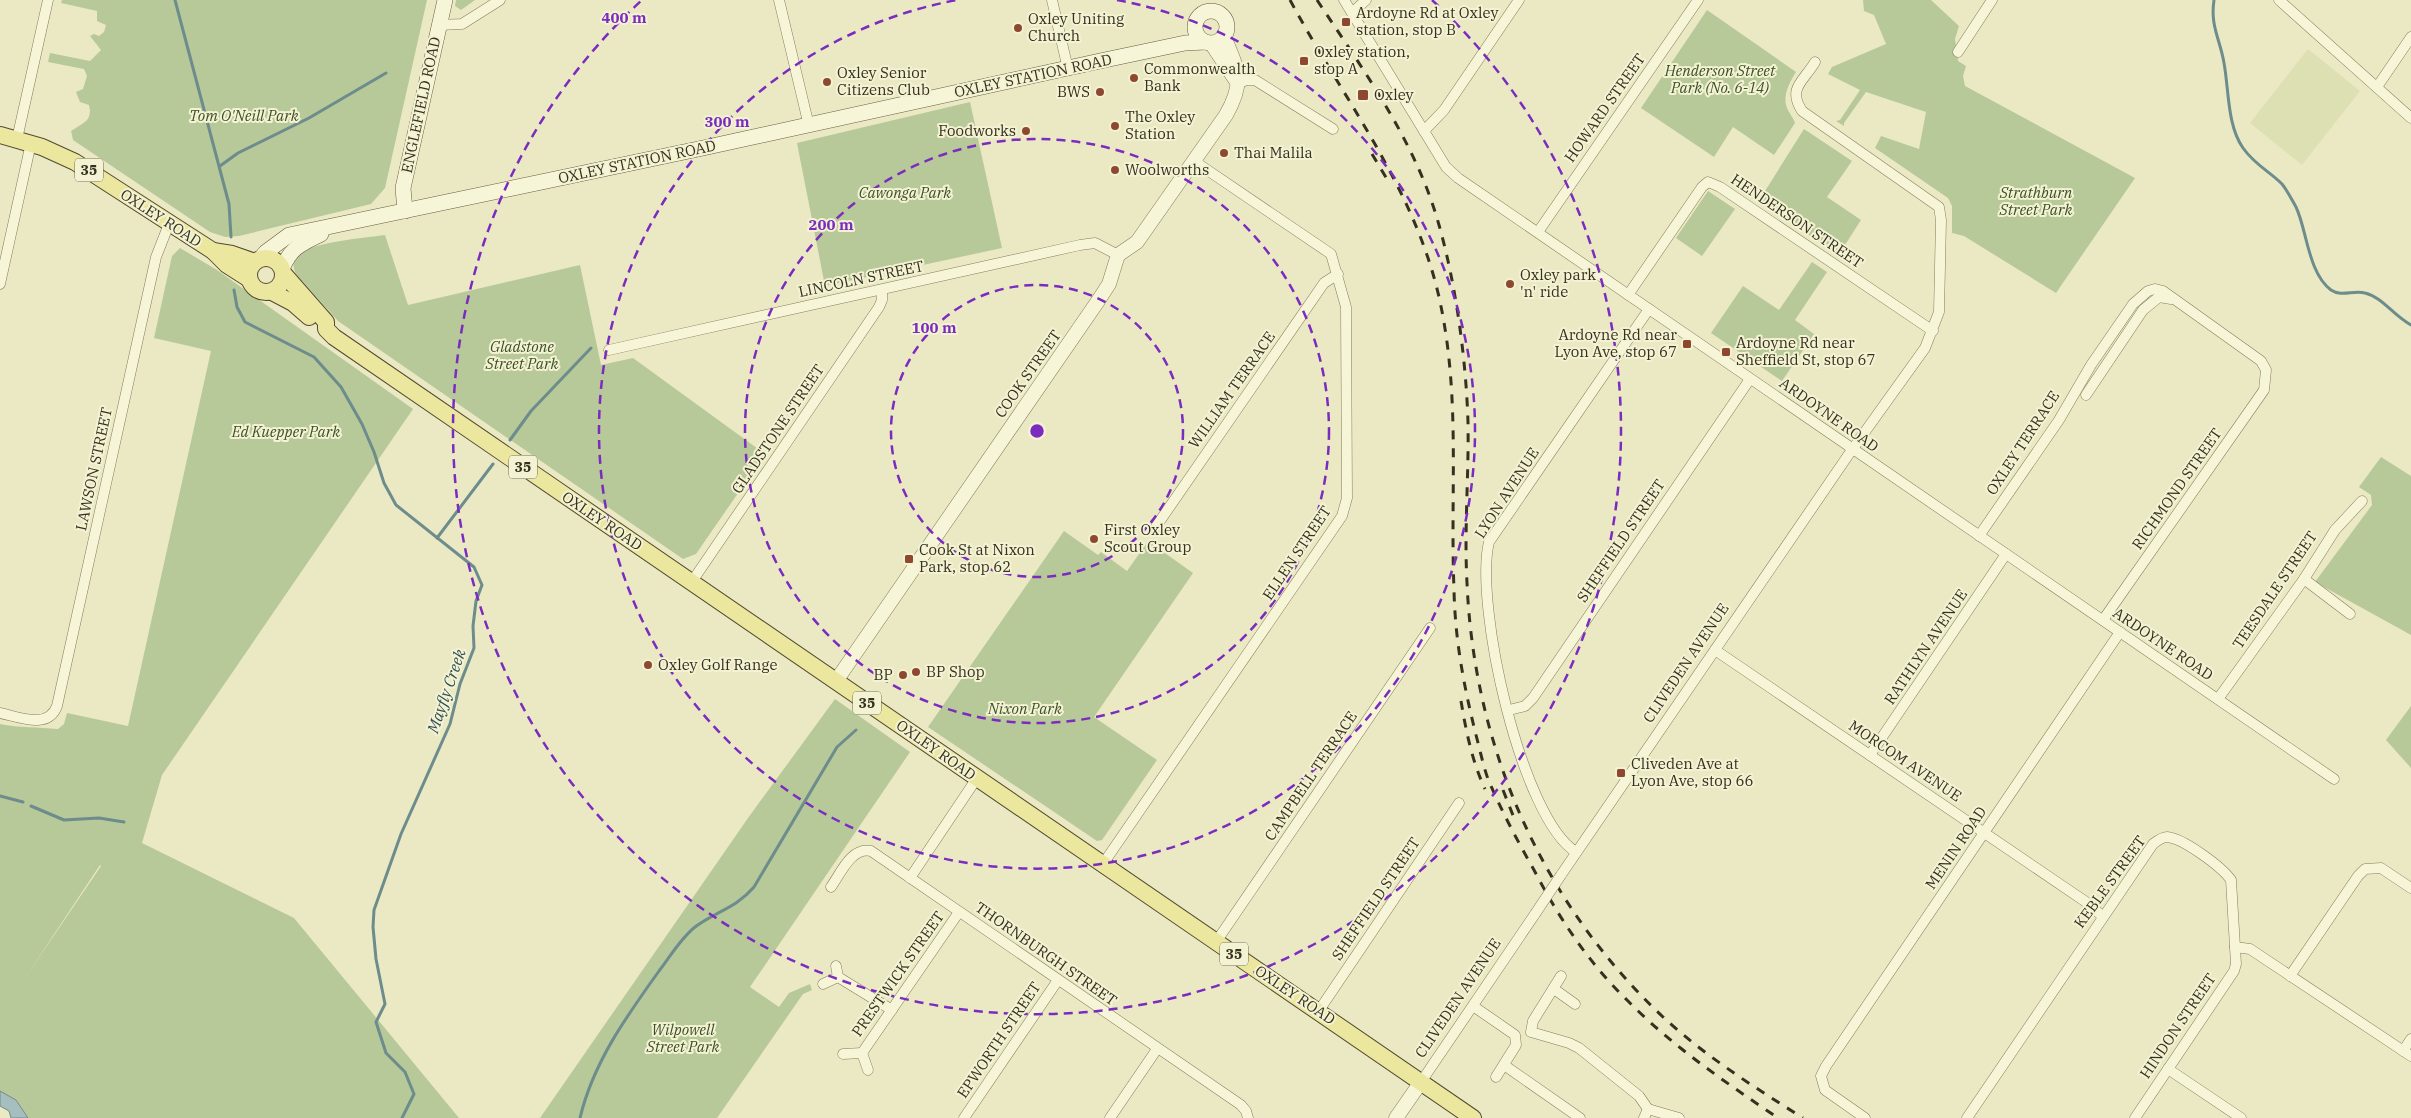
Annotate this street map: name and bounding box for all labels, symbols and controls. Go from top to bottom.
place label: Ardoyne Rd at Oxley station, stop B [1356,3,1498,39]
text: 400 m [601,8,647,27]
place label: Oxley Uniting Church [1028,9,1124,45]
marker: Ardoyne Rd at Oxley station, stop B [1340,16,1352,28]
marker: Oxley Uniting Church [1012,22,1024,34]
street label: ENGLEFIELD ROAD [397,35,444,175]
place label: Oxley station, stop A [1314,42,1410,78]
street label: OXLEY STATION ROAD [952,49,1114,102]
street label: HOWARD STREET [1560,50,1649,166]
marker: Oxley station, stop A [1298,55,1310,67]
place label: Commonwealth Bank [1144,59,1256,95]
park label: Henderson Street Park (No. 6-14) [1664,61,1776,97]
place label: Oxley Senior Citizens Club [837,63,930,99]
marker: Commonwealth Bank [1128,72,1140,84]
marker: Oxley Senior Citizens Club [821,76,833,88]
place label: BWS [1057,82,1090,101]
place label: Oxley [1374,85,1414,104]
marker: BWS [1094,86,1106,98]
marker: Oxley [1356,88,1370,102]
park label: Tom O'Neill Park [189,106,299,125]
place label: The Oxley Station [1125,107,1195,143]
text: 300 m [704,112,750,131]
marker: The Oxley Station [1109,120,1121,132]
place label: Foodworks [938,121,1016,140]
marker: Foodworks [1020,125,1032,137]
street label: OXLEY STATION ROAD [556,135,718,188]
place label: Thai Malila [1234,143,1313,162]
marker: Thai Malila [1218,147,1230,159]
road number: 35 [75,158,103,182]
place label: Woolworths [1125,160,1209,179]
marker: Woolworths [1109,164,1121,176]
street label: HENDERSON STREET [1727,169,1867,272]
park label: Cawonga Park [859,183,951,202]
park label: Strathburn Street Park [1998,183,2073,219]
street label: OXLEY ROAD [117,184,205,251]
text: 200 m [808,215,854,234]
street label: LINCOLN STREET [797,256,925,301]
place label: Oxley park 'n' ride [1520,265,1596,301]
marker: Oxley park 'n' ride [1504,278,1516,290]
text: 100 m [911,318,957,337]
place label: Ardoyne Rd near Lyon Ave, stop 67 [1554,325,1677,361]
street label: COOK STREET [990,326,1065,421]
street label: WILLIAM TERRACE [1184,328,1279,452]
place label: Ardoyne Rd near Sheffield St, stop 67 [1736,333,1875,369]
park label: Gladstone Street Park [484,337,559,373]
marker: Ardoyne Rd near Lyon Ave, stop 67 [1681,338,1693,350]
marker: Ardoyne Rd near Sheffield St, stop 67 [1720,346,1732,358]
street label: GLADSTONE STREET [727,360,828,497]
street label: ARDOYNE ROAD [1776,373,1883,456]
street label: OXLEY TERRACE [1982,387,2063,499]
street label: LAWSON STREET [71,405,116,532]
park label: Ed Kuepper Park [231,422,340,441]
centre of rings [1028,422,1046,440]
street label: RICHMOND STREET [2128,424,2226,553]
street label: LYON AVENUE [1470,444,1543,542]
road number: 35 [509,456,537,478]
street label: SHEFFIELD STREET [1572,475,1669,606]
street label: OXLEY ROAD [558,487,646,554]
street label: ELLEN STREET [1258,502,1335,604]
place label: First Oxley Scout Group [1104,520,1191,556]
street label: TEESDALE STREET [2228,527,2321,652]
marker: First Oxley Scout Group [1088,533,1100,545]
place label: Cook St at Nixon Park, stop 62 [919,540,1035,576]
marker: Cook St at Nixon Park, stop 62 [903,553,915,565]
street label: RATHLYN AVENUE [1880,585,1971,708]
street label: CLIVEDEN AVENUE [1639,599,1733,726]
street label: ARDOYNE ROAD [2110,603,2217,684]
water label: Mayfly Creek [422,646,470,737]
place label: Oxley Golf Range [658,655,777,674]
marker: Oxley Golf Range [642,659,654,671]
place label: BP Shop [926,662,985,681]
place label: BP [874,665,893,684]
marker: BP Shop [910,666,922,678]
marker: BP [897,669,909,681]
road number: 35 [853,691,881,714]
park label: Nixon Park [987,699,1062,718]
street label: CAMPBELL TERRACE [1260,707,1361,844]
street label: OXLEY ROAD [893,715,980,784]
street label: MORCOM AVENUE [1845,716,1965,805]
place label: Cliveden Ave at Lyon Ave, stop 66 [1631,754,1754,790]
marker: Cliveden Ave at Lyon Ave, stop 66 [1615,767,1627,779]
street label: MENIN ROAD [1921,803,1990,893]
street label: KEBLE STREET [2070,832,2150,932]
street label: SHEFFIELD STREET [1327,833,1424,964]
street label: THORNBURGH STREET [972,897,1121,1010]
street label: PRESTWICK STREET [847,907,948,1040]
street label: CLIVEDEN AVENUE [1411,934,1505,1061]
road number: 35 [1220,942,1248,966]
street label: OXLEY ROAD [1251,961,1339,1028]
street label: HINDON STREET [2135,969,2220,1082]
street label: EPWORTH STREET [953,978,1045,1102]
park label: Wilpowell Street Park [645,1020,720,1056]

